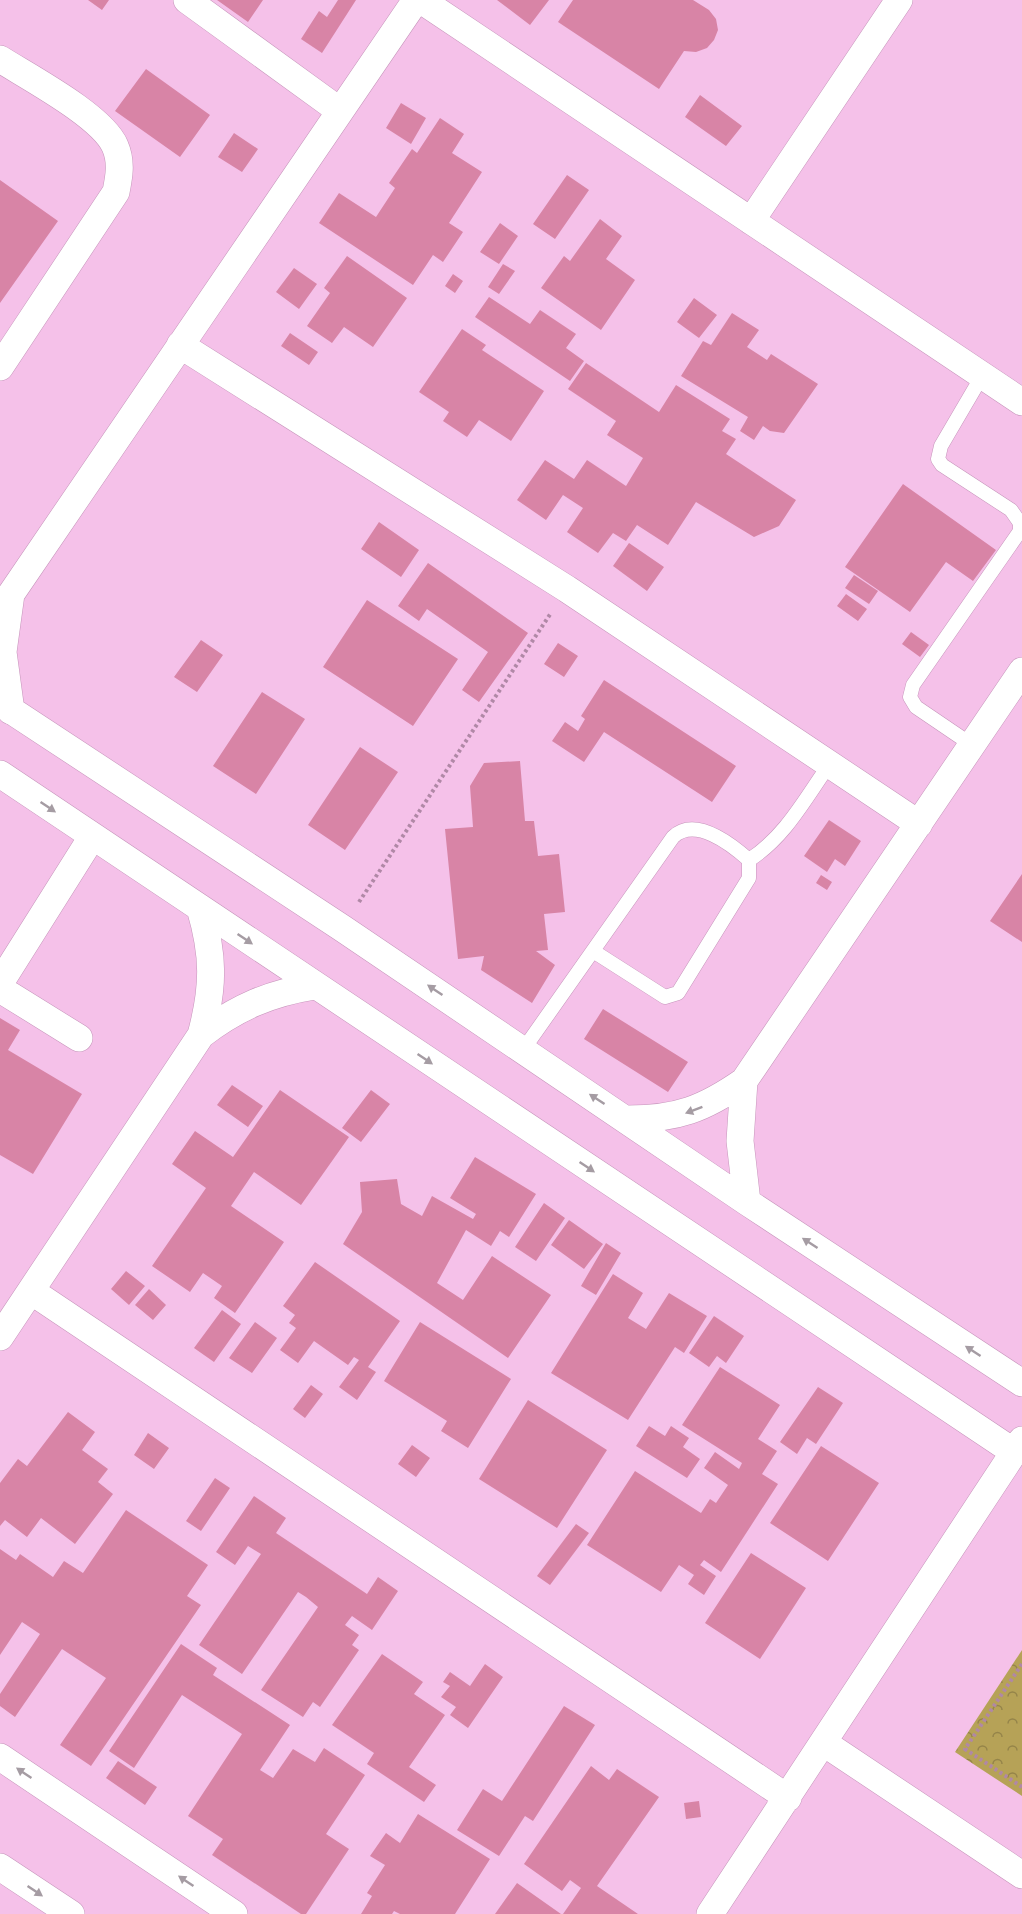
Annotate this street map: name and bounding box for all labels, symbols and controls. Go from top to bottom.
one-way arrow [40,801,56,813]
one-way arrow [237,933,253,945]
one-way arrow [427,984,443,996]
one-way arrow [417,1053,433,1064]
one-way arrow [589,1093,605,1105]
one-way arrow [685,1106,703,1115]
one-way arrow [579,1162,595,1173]
one-way arrow [802,1238,819,1249]
one-way arrow [965,1346,981,1357]
one-way arrow [16,1768,32,1779]
one-way arrow [178,1876,194,1887]
one-way arrow [27,1885,44,1896]

